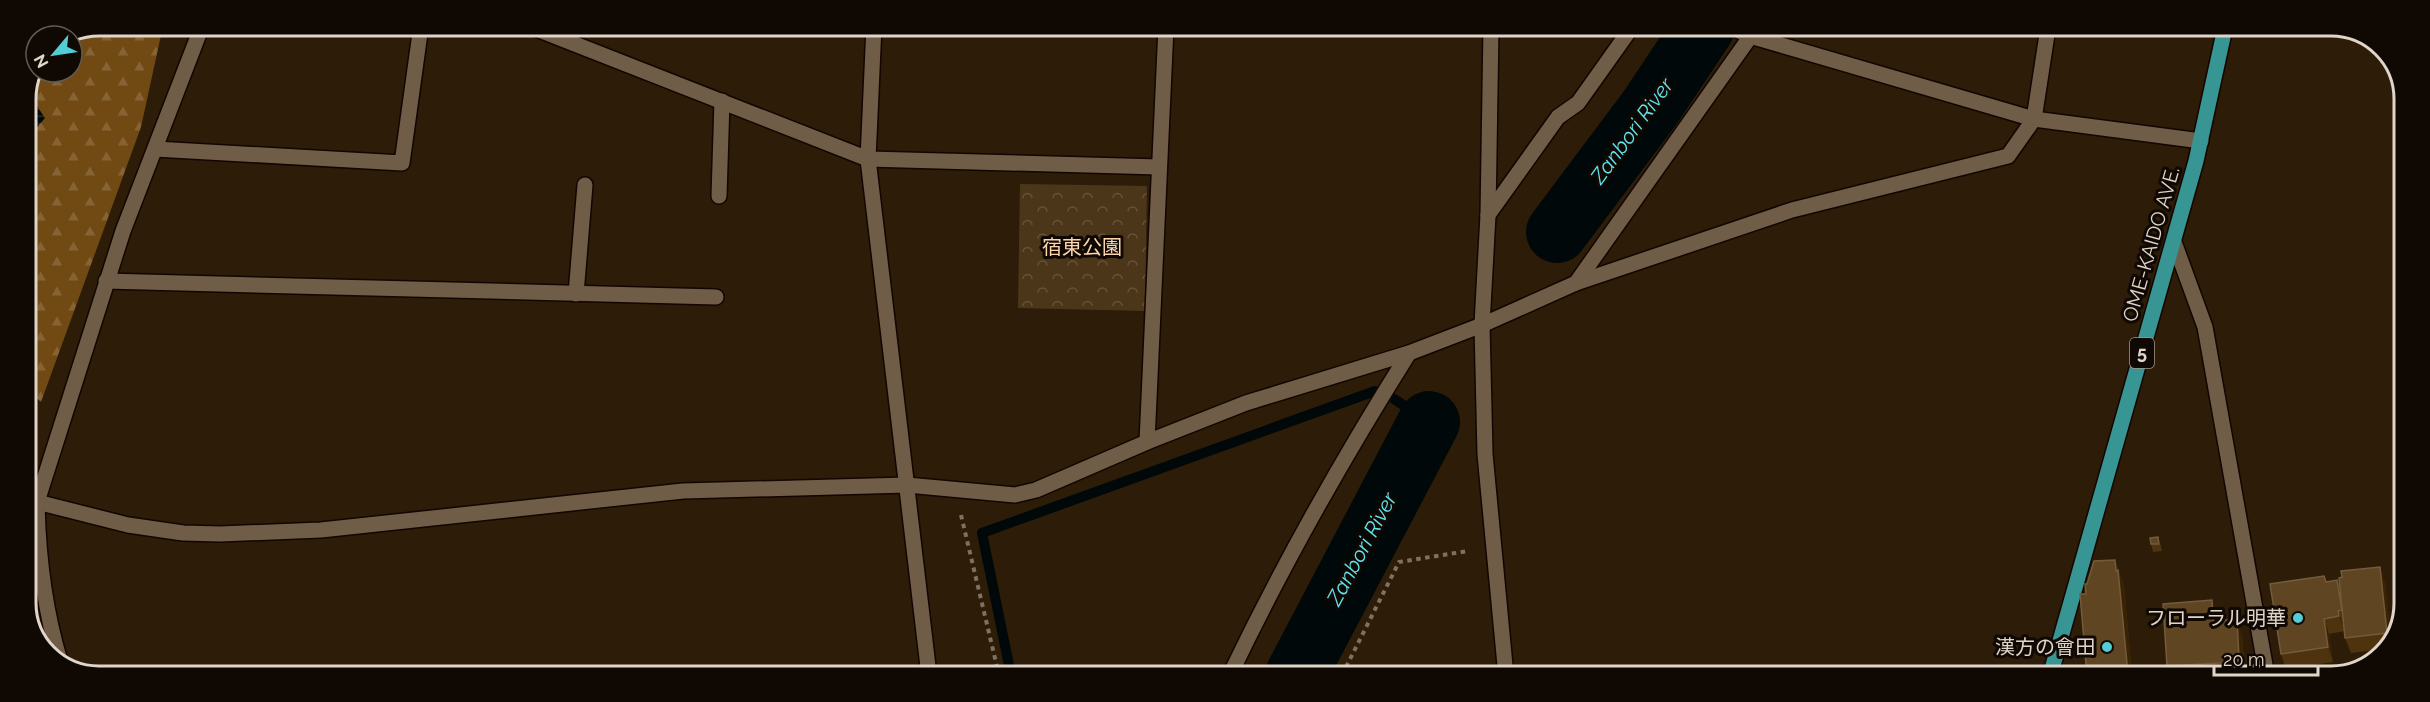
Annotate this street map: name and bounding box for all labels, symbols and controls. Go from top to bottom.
north arrow [24,24,84,84]
text: N [30,51,53,71]
water label: Zanbori River [1584,73,1679,189]
street label: OME-KAIDO AVE. [2117,164,2185,324]
park label: 宿東公園 [1042,235,1122,259]
road number: 5 [2130,338,2154,368]
water label: Zanbori River [1321,487,1402,610]
place label: フローラル明華 [2146,606,2286,630]
marker: フローラル明華 [2291,611,2305,625]
place label: 漢方の會田 [1995,635,2095,659]
scale bar [2214,639,2318,677]
marker: 漢方の會田 [2100,640,2114,654]
text: 20 m [2223,649,2265,670]

